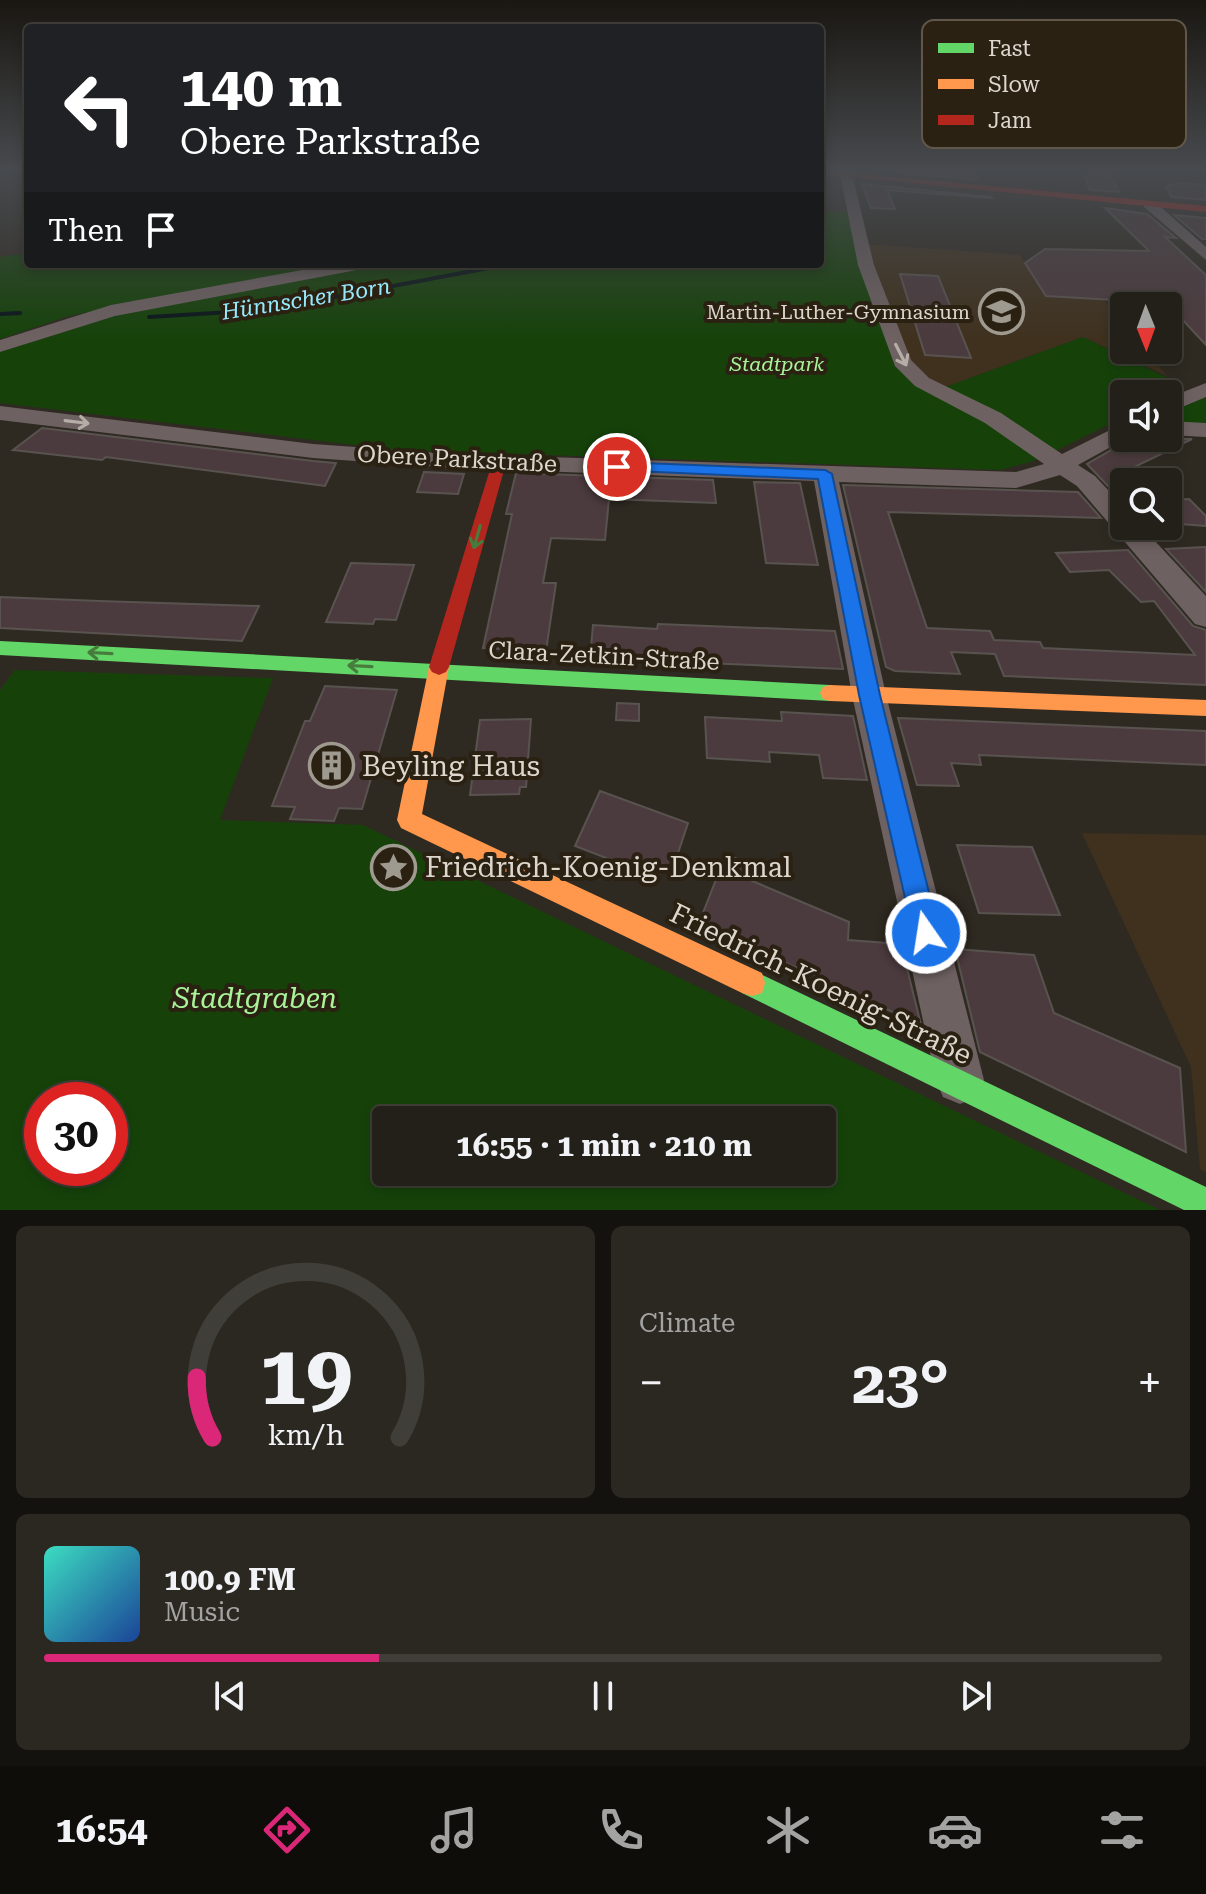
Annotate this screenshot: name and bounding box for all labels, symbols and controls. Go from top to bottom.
legend [922,20,1186,148]
text: Fast [988,36,1031,61]
text: 140 m [180,54,342,120]
icon: left [48,56,152,160]
text: Slow [988,72,1041,97]
text: Jam [988,108,1032,133]
text: Obere Parkstraße [180,121,481,163]
icon: arrive [139,208,183,252]
text: Then [48,213,123,248]
water label: Hünnscher Born [219,273,392,325]
school or university icon: Martin-Luther-Gymnasium [977,288,1025,336]
north arrow [1110,292,1182,364]
map controls [1110,292,1182,540]
place label: Martin-Luther-Gymnasium [707,300,970,324]
one-way arrow [894,343,909,366]
park label: Stadtpark [729,352,824,376]
button: sound [1110,380,1182,452]
one-way arrow [64,415,90,430]
pin [583,433,651,501]
street label: Obere Parkstraße [356,440,558,478]
icon: arrive [595,445,639,489]
button: search [1110,468,1182,540]
one-way arrow [469,524,484,550]
street label: Clara-Zetkin-Straße [488,636,720,676]
one-way arrow [87,645,114,660]
one-way arrow [347,659,374,674]
building icon: Beyling Haus [307,742,355,790]
place label: Beyling Haus [362,750,540,783]
place icon: Friedrich-Koenig-Denkmal [370,843,418,891]
place label: Friedrich-Koenig-Denkmal [425,851,792,884]
position arrow [884,891,968,975]
street label: Friedrich-Koenig-Straße [665,896,977,1072]
park label: Stadtgraben [172,982,337,1015]
speed limit sign: 30 [24,1082,128,1186]
text: 16:55 · 1 min · 210 m [456,1128,752,1163]
text: Climate [639,1308,735,1338]
text: 19 [259,1327,352,1424]
text: 23° [852,1347,949,1418]
text: − [639,1357,664,1409]
text: + [1137,1357,1162,1409]
text: km/h [267,1418,344,1452]
text: 100.9 FM [164,1562,296,1597]
text: Music [164,1597,240,1627]
icon: previous [208,1674,252,1718]
icon: pause [581,1674,625,1718]
icon: next [954,1674,998,1718]
icon: directions [259,1802,315,1858]
icon: music [426,1802,482,1858]
icon: phone [593,1802,649,1858]
icon: climate [760,1802,816,1858]
icon: car [927,1802,983,1858]
icon: filters [1094,1802,1150,1858]
text: 16:54 [56,1809,147,1851]

